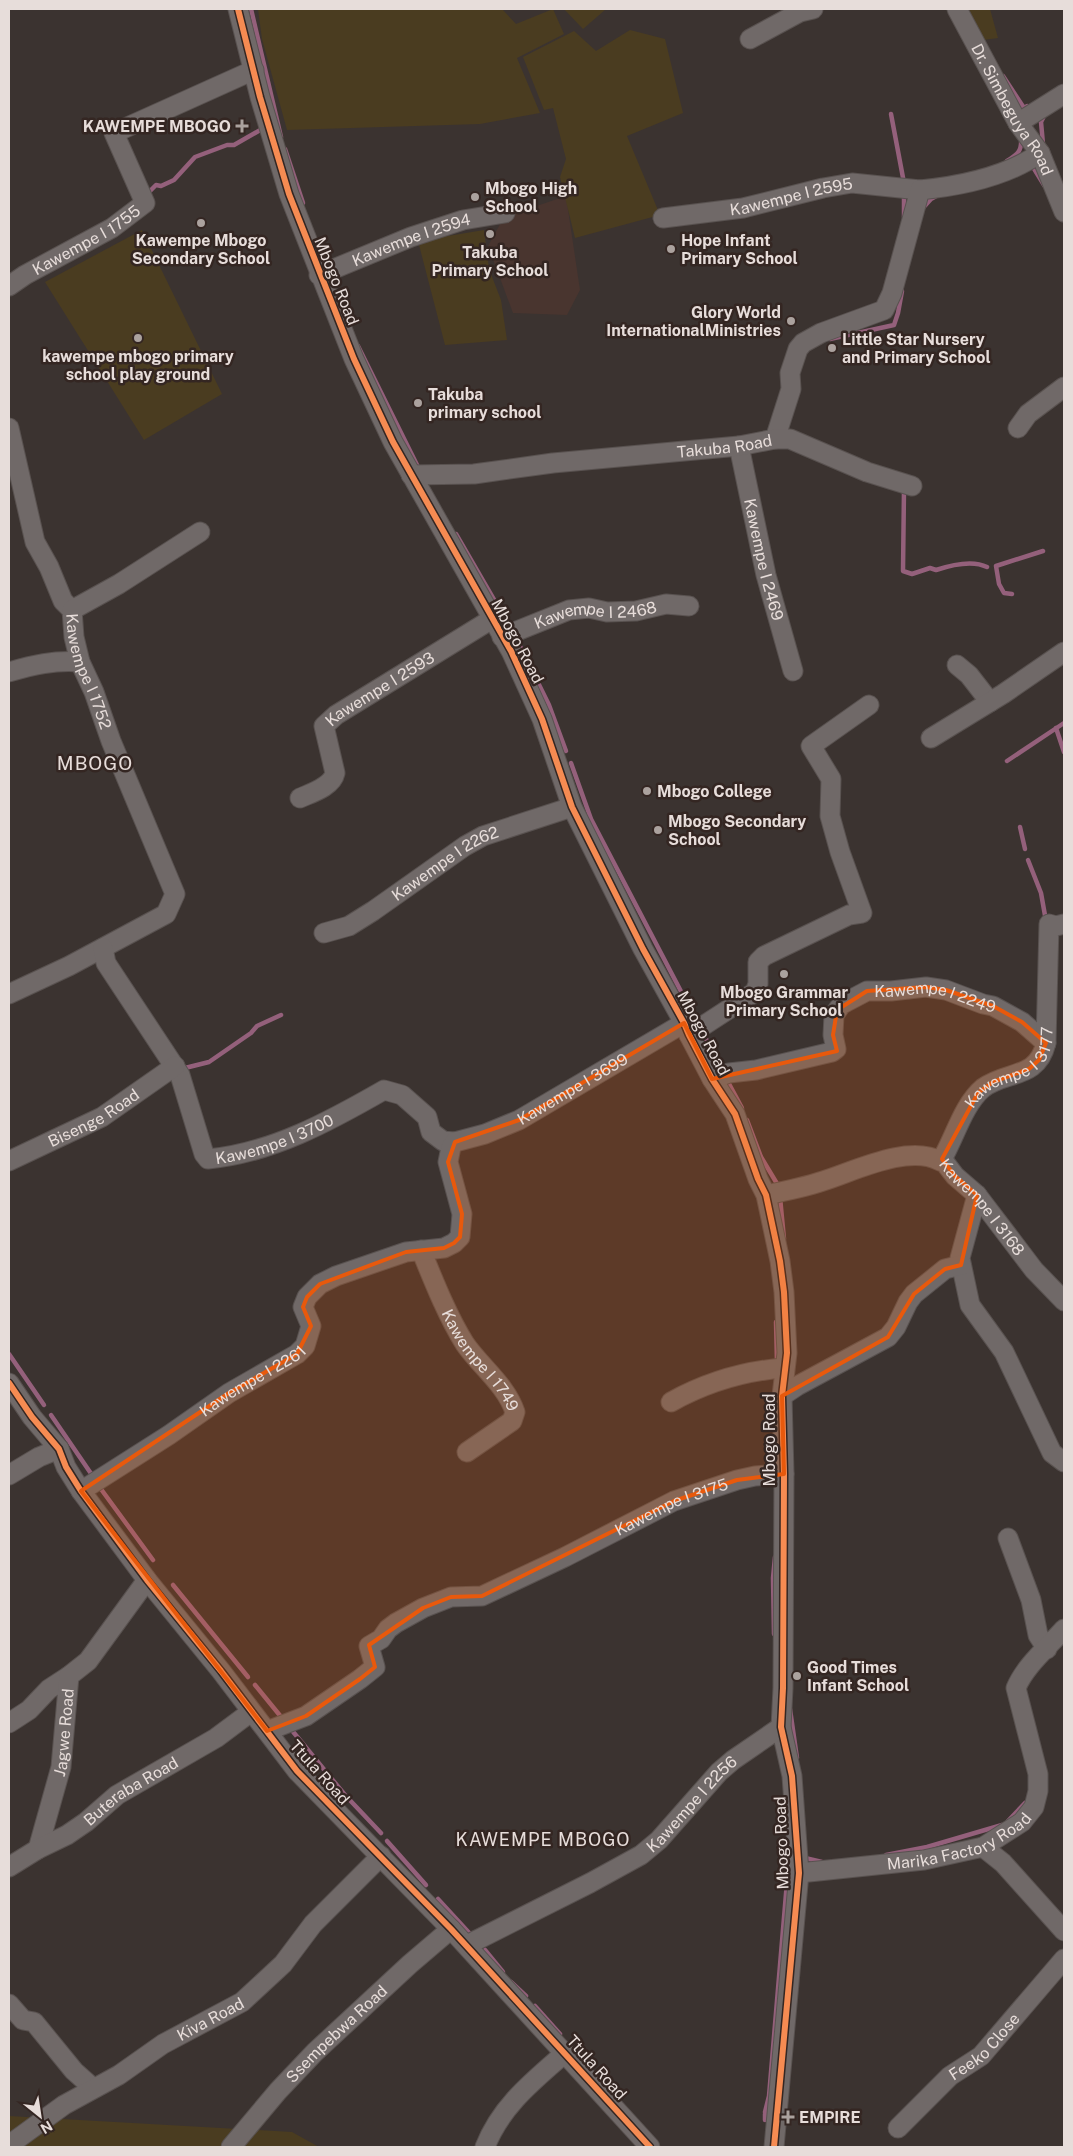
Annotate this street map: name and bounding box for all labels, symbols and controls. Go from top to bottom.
street label: Dr. Simbeguya Road [967,41,1057,178]
place label: KAWEMPE MBOGO [83,117,231,136]
marker: KAWEMPE MBOGO [235,119,249,133]
street label: Kawempe I 2595 [729,174,854,220]
place label: Mbogo High School [485,179,577,216]
marker: Mbogo High School [469,191,481,203]
street label: Kawempe I 1755 [29,201,144,279]
street label: Kawempe I 2594 [349,210,472,270]
marker: Kawempe Mbogo Secondary School [195,217,207,229]
marker: Takuba Primary School [484,228,496,240]
place label: Kawempe Mbogo Secondary School [132,231,270,268]
place label: Hope Infant Primary School [681,231,798,268]
street label: Mbogo Road [310,234,363,328]
place label: Takuba Primary School [432,243,548,280]
marker: Hope Infant Primary School [665,243,677,255]
place label: Glory World InternationalMinistries [606,303,781,340]
marker: Glory World InternationalMinistries [785,315,797,327]
place label: Little Star Nursery and Primary School [842,330,991,367]
marker: kawempe mbogo primary school play ground [132,332,144,344]
marker: Little Star Nursery and Primary School [826,342,838,354]
place label: kawempe mbogo primary school play ground [42,347,234,384]
place label: Takuba primary school [428,385,542,422]
marker: Takuba primary school [412,397,424,409]
street label: Takuba Road [676,431,774,462]
street label: Kawempe I 2469 [740,497,787,623]
street label: Mbogo Road [487,596,548,687]
street label: Kawempe I 2468 [531,597,659,633]
street label: Kawempe I 1752 [62,613,115,732]
street label: Kawempe I 2593 [321,648,438,730]
district label: MBOGO [57,752,133,774]
place label: Mbogo College [657,782,772,801]
marker: Mbogo College [641,785,653,797]
place label: Mbogo Secondary School [668,812,806,849]
street label: Kawempe I 2262 [388,823,501,905]
marker: Mbogo Secondary School [652,824,664,836]
marker: Mbogo Grammar Primary School [778,968,790,980]
street label: Kawempe I 2249 [874,978,997,1016]
place label: Mbogo Grammar Primary School [720,983,848,1020]
street label: Mbogo Road [673,988,734,1079]
street label: Kawempe I 3177 [961,1026,1056,1111]
street label: Kawempe I 3699 [514,1049,631,1129]
street label: Bisenge Road [45,1085,143,1151]
street label: Kawempe I 3700 [214,1110,337,1168]
street label: Kawempe I 3168 [935,1155,1029,1259]
street label: Kawempe I 1749 [438,1306,523,1414]
street label: Kawempe I 2261 [196,1342,310,1421]
street label: Mbogo Road [760,1393,779,1487]
street label: Kawempe I 3175 [612,1475,731,1540]
place label: Good Times Infant School [807,1658,909,1695]
marker: Good Times Infant School [791,1670,803,1682]
street label: Jagwe Road [50,1688,78,1779]
street label: Ttula Road [286,1736,353,1808]
street label: Kawempe I 2256 [643,1752,741,1856]
street label: Buteraba Road [80,1753,181,1830]
street label: Mbogo Road [770,1796,793,1890]
street label: Marika Factory Road [886,1809,1036,1874]
district label: KAWEMPE MBOGO [455,1829,631,1850]
street label: Ssempebwa Road [282,1981,391,2087]
street label: Kiva Road [174,1994,247,2045]
street label: Feeko Close [945,2009,1024,2084]
street label: Ttula Road [563,2031,630,2103]
north arrow [15,2091,65,2141]
place label: EMPIRE [799,2108,861,2127]
marker: EMPIRE [781,2110,795,2124]
text: N [38,2118,55,2137]

